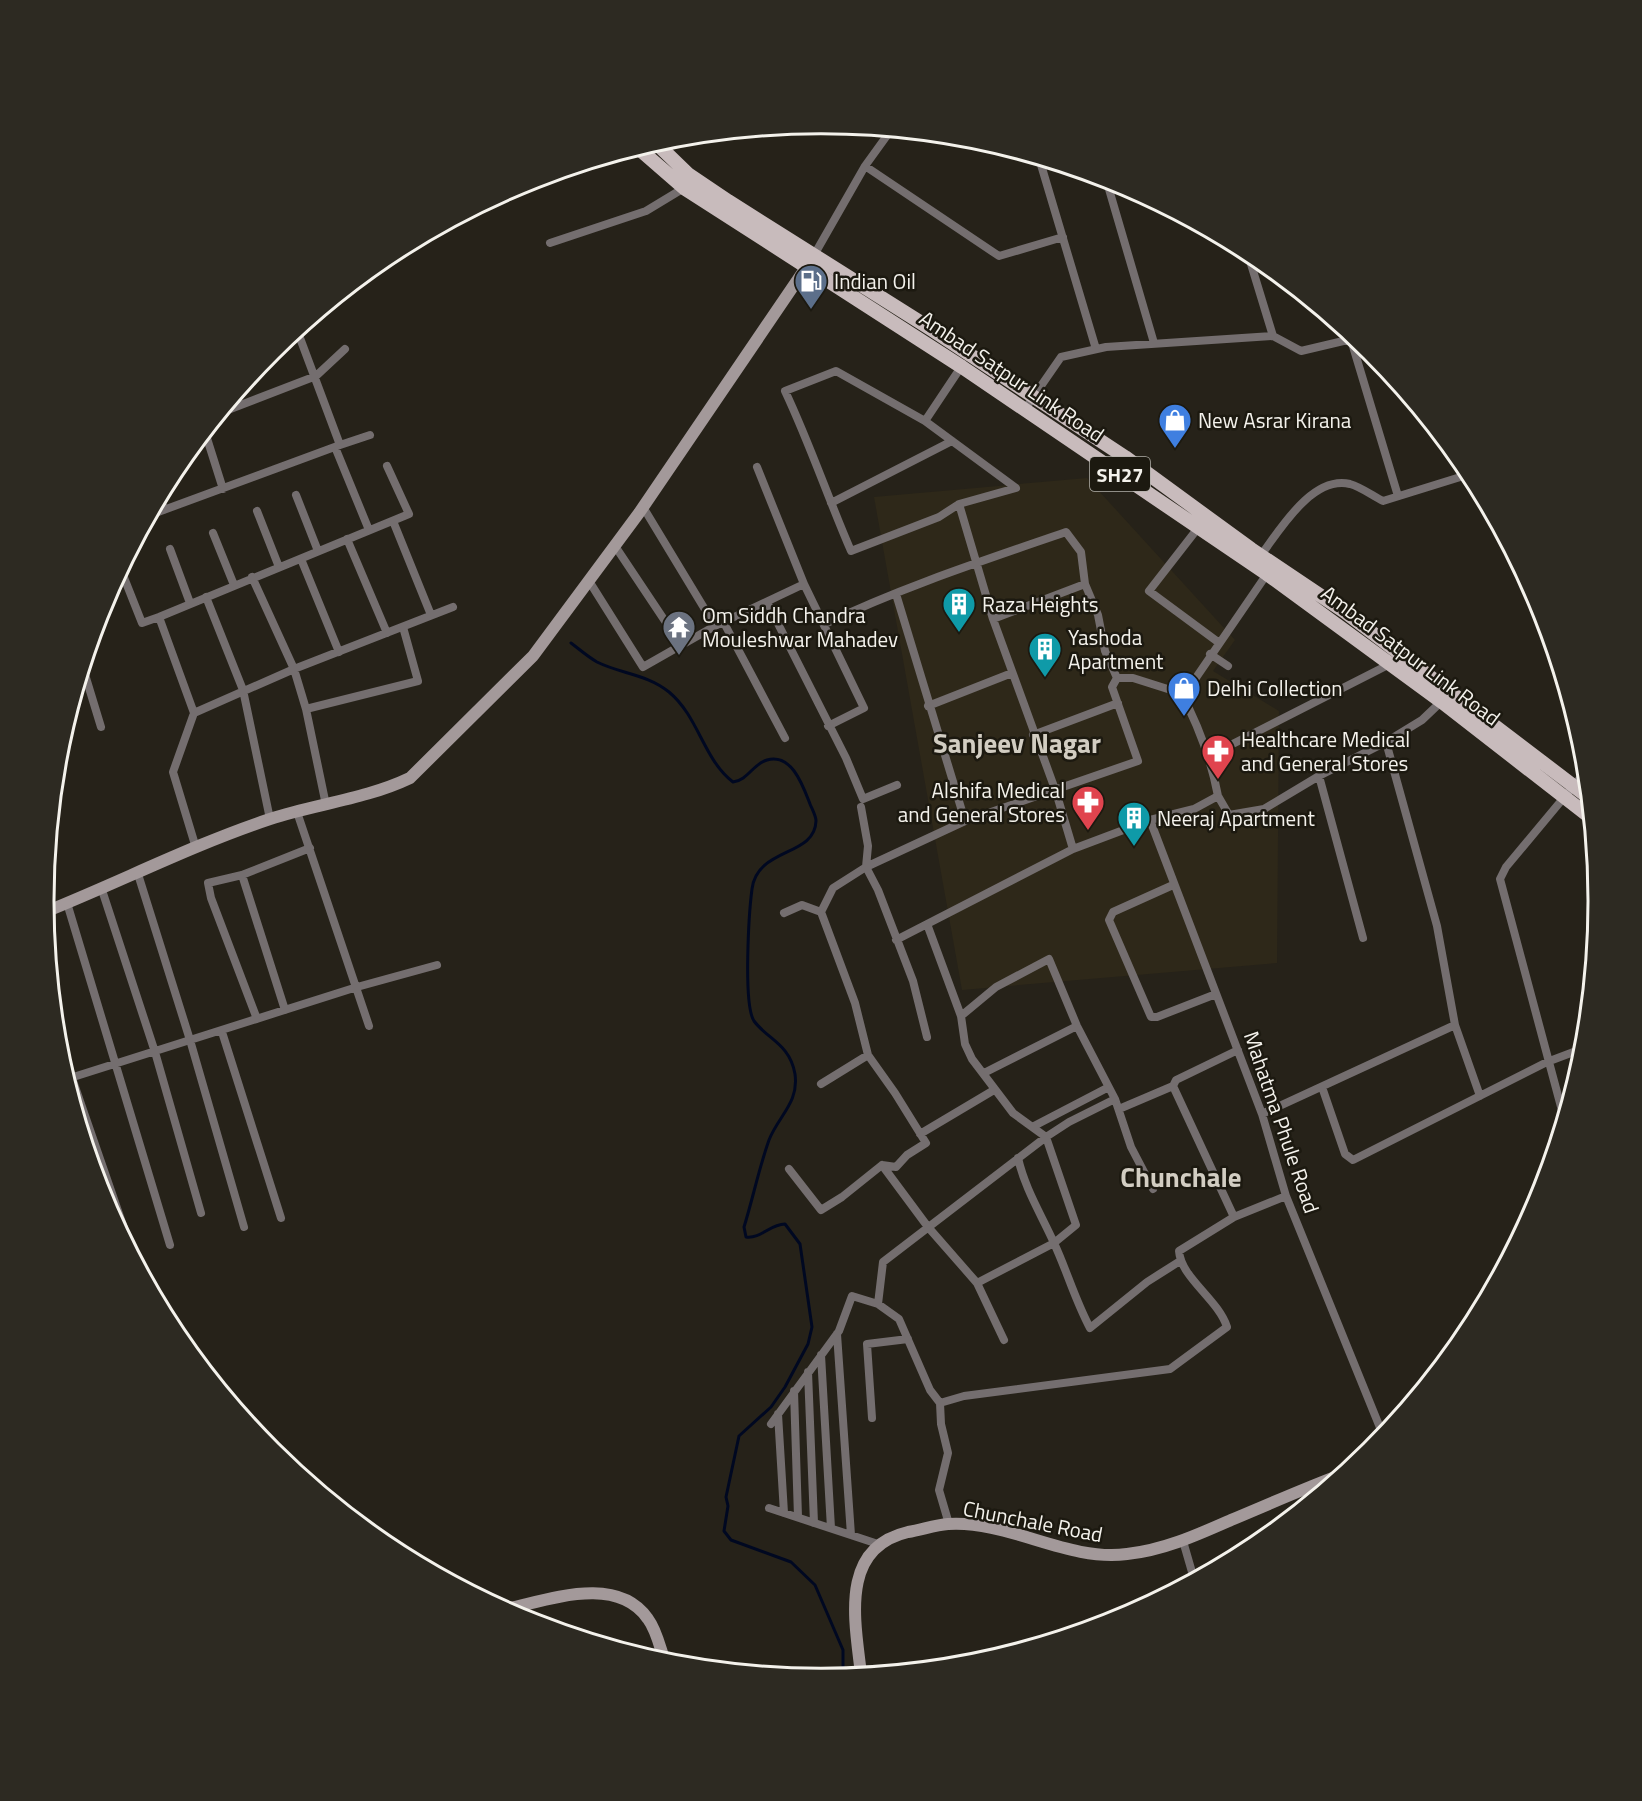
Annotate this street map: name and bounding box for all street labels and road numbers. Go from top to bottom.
street label: Ambad Satpur Link Road [913,302,1111,450]
road number: SH27 [1090,457,1150,491]
street label: Ambad Satpur Link Road [1315,577,1507,733]
street label: Mahatma Phule Road [1236,1027,1328,1217]
street label: Chunchale Road [960,1492,1106,1550]

